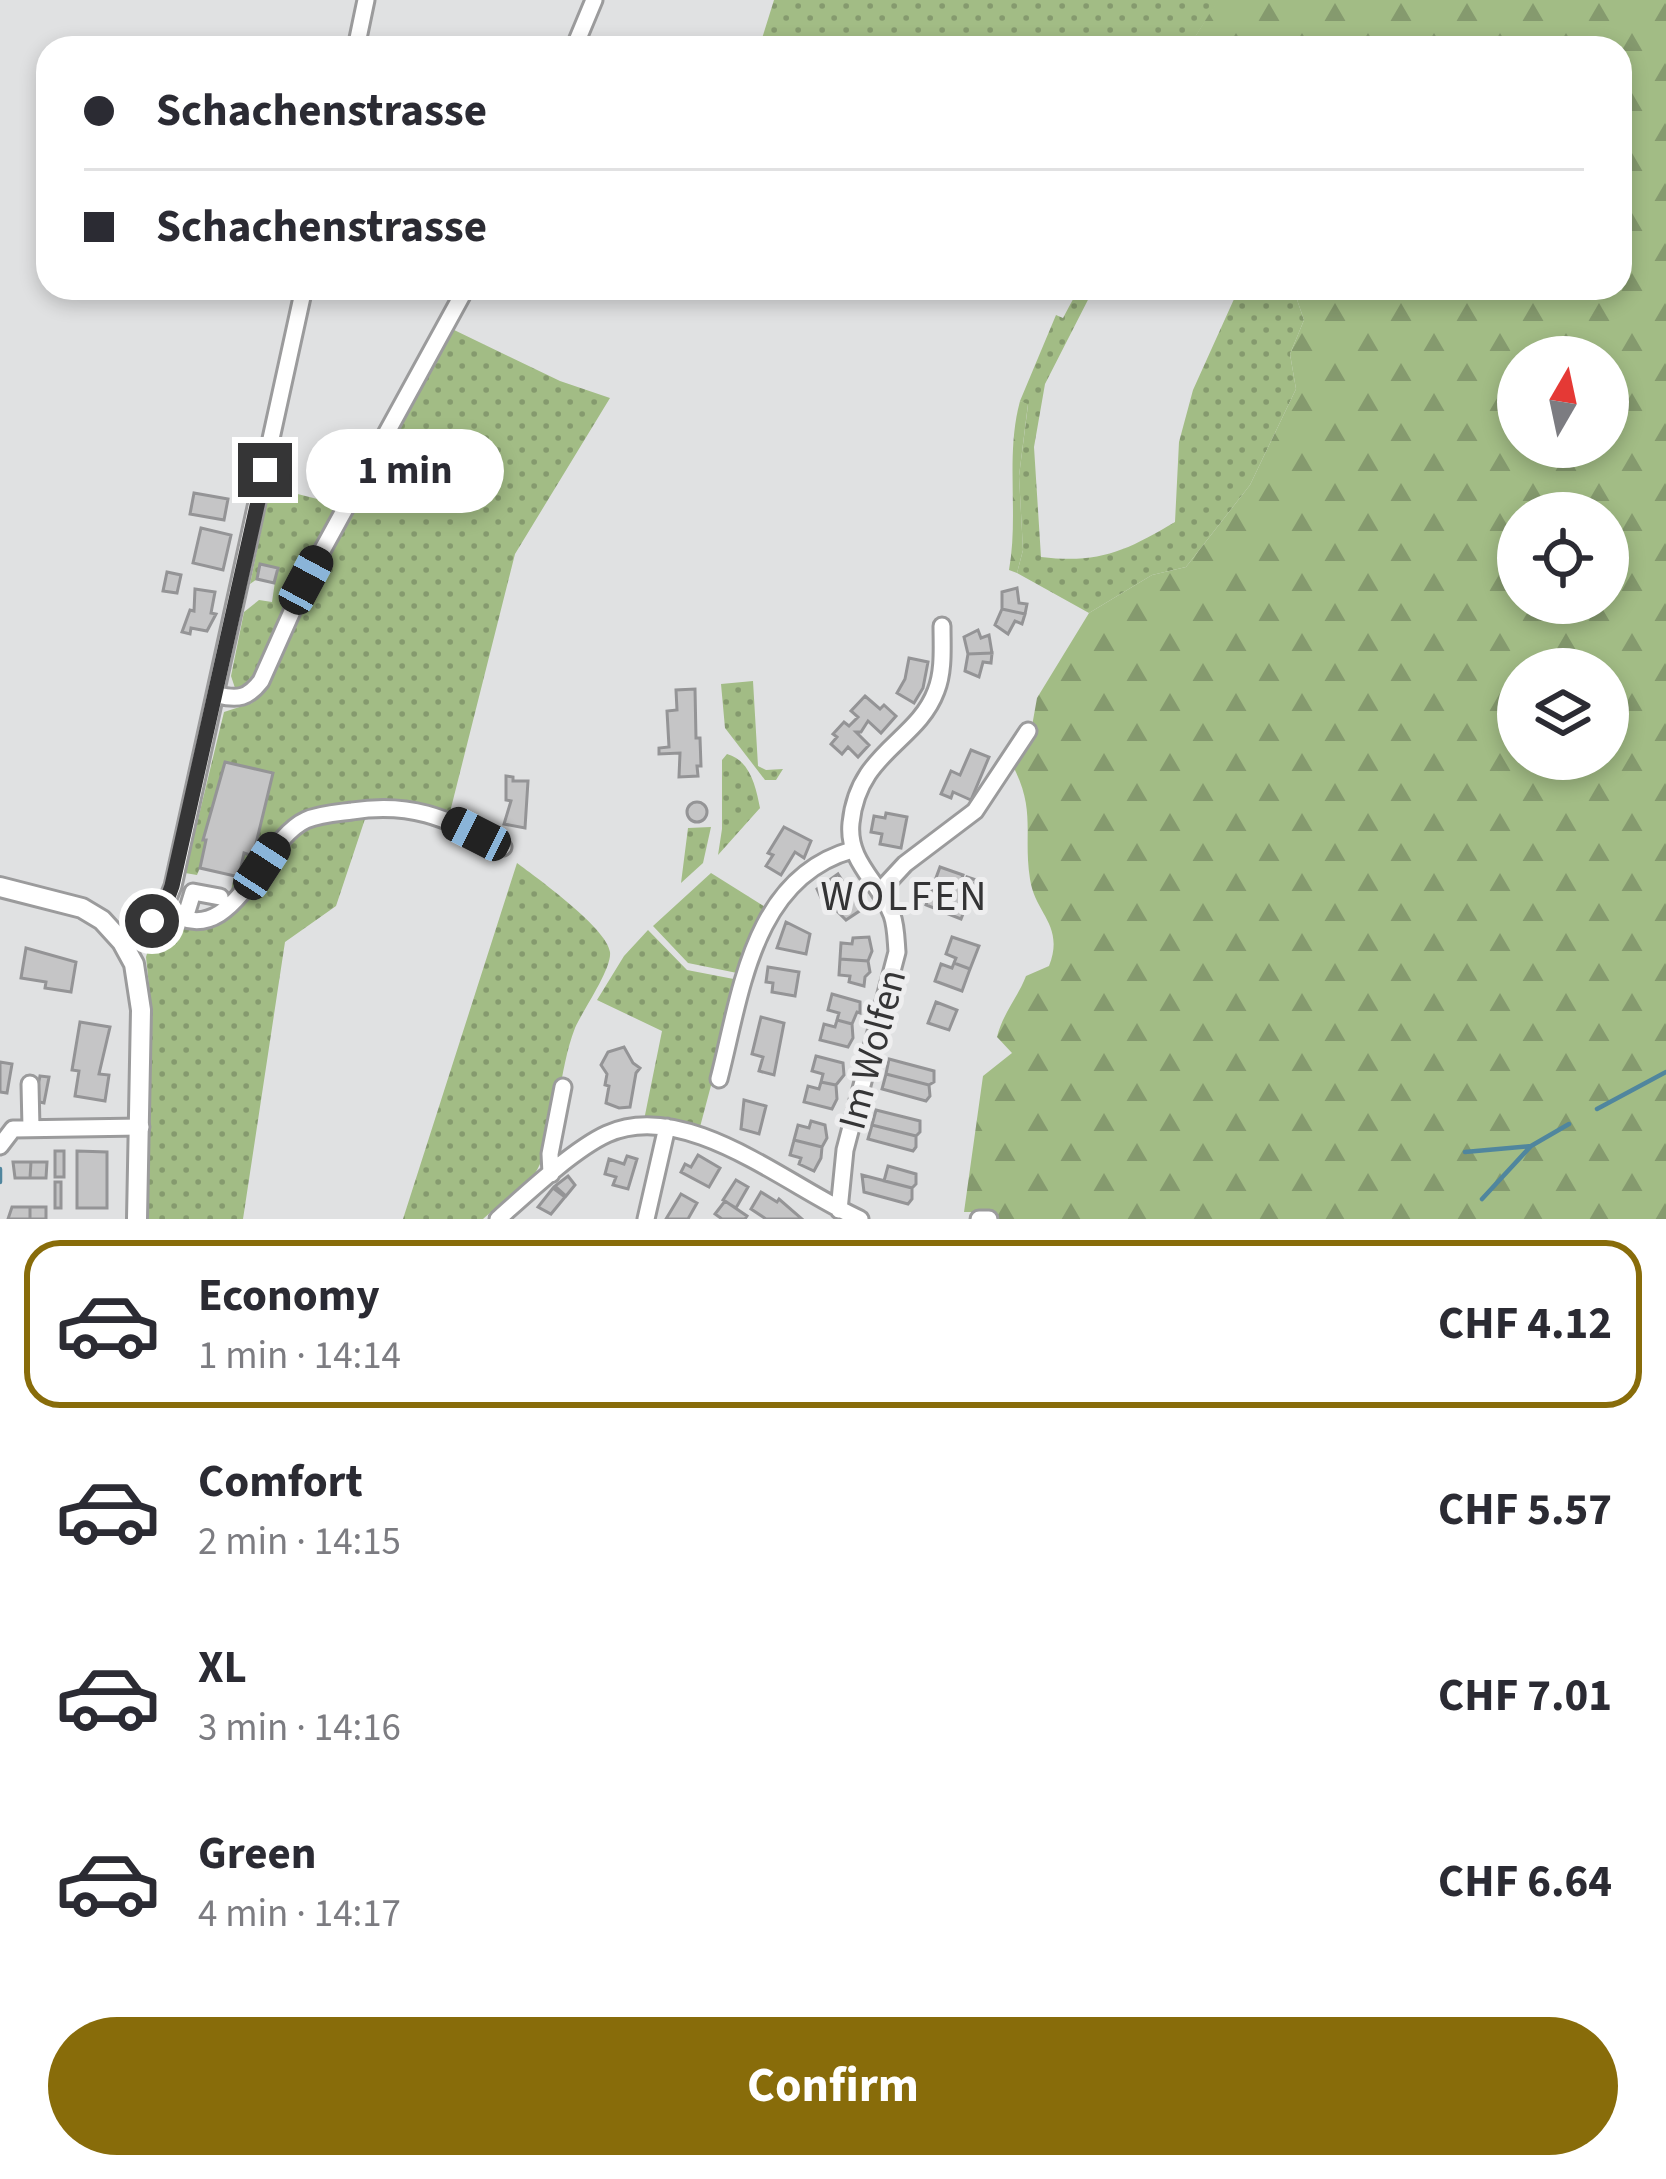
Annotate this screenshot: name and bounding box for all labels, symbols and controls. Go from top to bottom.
text: Schachenstrasse [156,79,487,143]
text: Schachenstrasse [156,195,487,259]
north arrow [1497,336,1629,468]
map controls [1497,336,1629,780]
callout: 1 min [307,428,505,512]
route end [238,443,292,497]
text: 1 min [358,443,452,499]
button: locate [1497,492,1629,624]
car [273,540,339,620]
button: layers [1497,648,1629,780]
car [436,802,516,866]
car [227,826,297,906]
district label: WOLFEN [820,867,990,927]
route start [125,894,179,948]
street label: Im Wolfen [825,963,921,1136]
text: Economy [198,1264,380,1328]
icon: car [54,1270,162,1378]
text: CHF 4.12 [1438,1292,1612,1356]
text: 1 min · 14:14 [198,1328,401,1384]
text: Comfort [198,1450,363,1514]
icon: car [54,1456,162,1564]
text: CHF 5.57 [1438,1478,1612,1542]
text: 2 min · 14:15 [198,1514,401,1570]
text: XL [198,1636,247,1700]
icon: car [54,1642,162,1750]
text: CHF 7.01 [1438,1664,1612,1728]
text: 3 min · 14:16 [198,1700,401,1756]
text: Green [198,1822,317,1886]
icon: car [54,1828,162,1936]
text: CHF 6.64 [1438,1850,1612,1914]
text: 4 min · 14:17 [198,1886,401,1942]
button: Confirm [48,2017,1618,2155]

